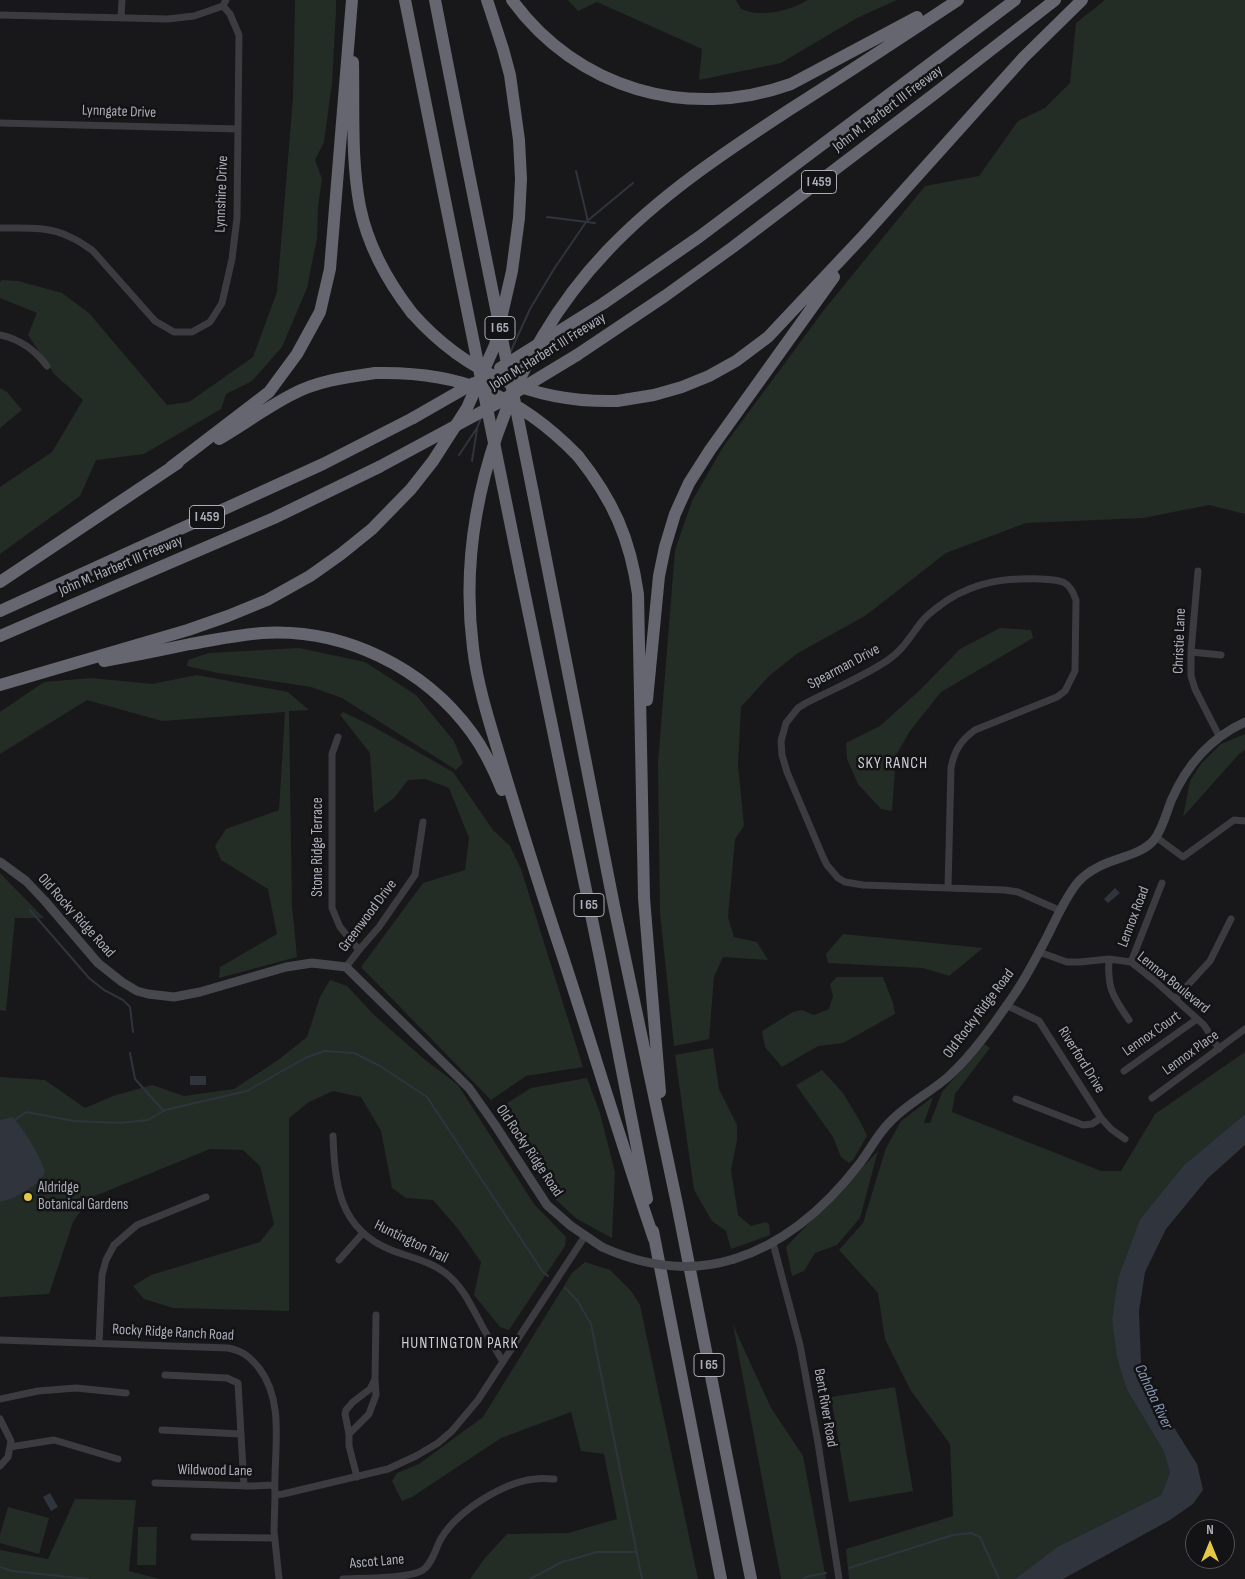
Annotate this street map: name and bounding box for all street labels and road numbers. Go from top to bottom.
street label: John M. Harbert III Freeway [829,62,947,156]
street label: Lynngate Drive [81,102,157,122]
street label: Lynnshire Drive [212,155,232,233]
road number: I 459 [802,170,836,193]
street label: John M. Harbert III Freeway [487,309,609,395]
road number: I 65 [485,316,515,339]
road number: I 459 [190,506,224,528]
street label: John M. Harbert III Freeway [56,532,186,600]
street label: Christie Lane [1170,608,1190,674]
street label: Spearman Drive [805,640,883,694]
street label: Stone Ridge Terrace [309,797,327,897]
street label: Old Rocky Ridge Road [34,870,118,962]
street label: Greenwood Drive [335,876,401,956]
street label: Lennox Road [1114,884,1154,950]
road number: I 65 [574,894,604,916]
street label: Lennox Boulevard [1133,948,1213,1018]
street label: Old Rocky Ridge Road [940,966,1018,1062]
street label: Lennox Court [1119,1007,1185,1061]
street label: Riverford Drive [1053,1023,1109,1097]
street label: Lennox Place [1159,1027,1223,1079]
street label: Old Rocky Ridge Road [492,1102,566,1200]
street label: Huntington Trail [371,1216,451,1268]
street label: Rocky Ridge Ranch Road [112,1321,234,1345]
road number: I 65 [694,1354,724,1376]
street label: Bent River Road [809,1367,841,1449]
street label: Wildwood Lane [177,1461,253,1481]
street label: Ascot Lane [349,1551,405,1573]

